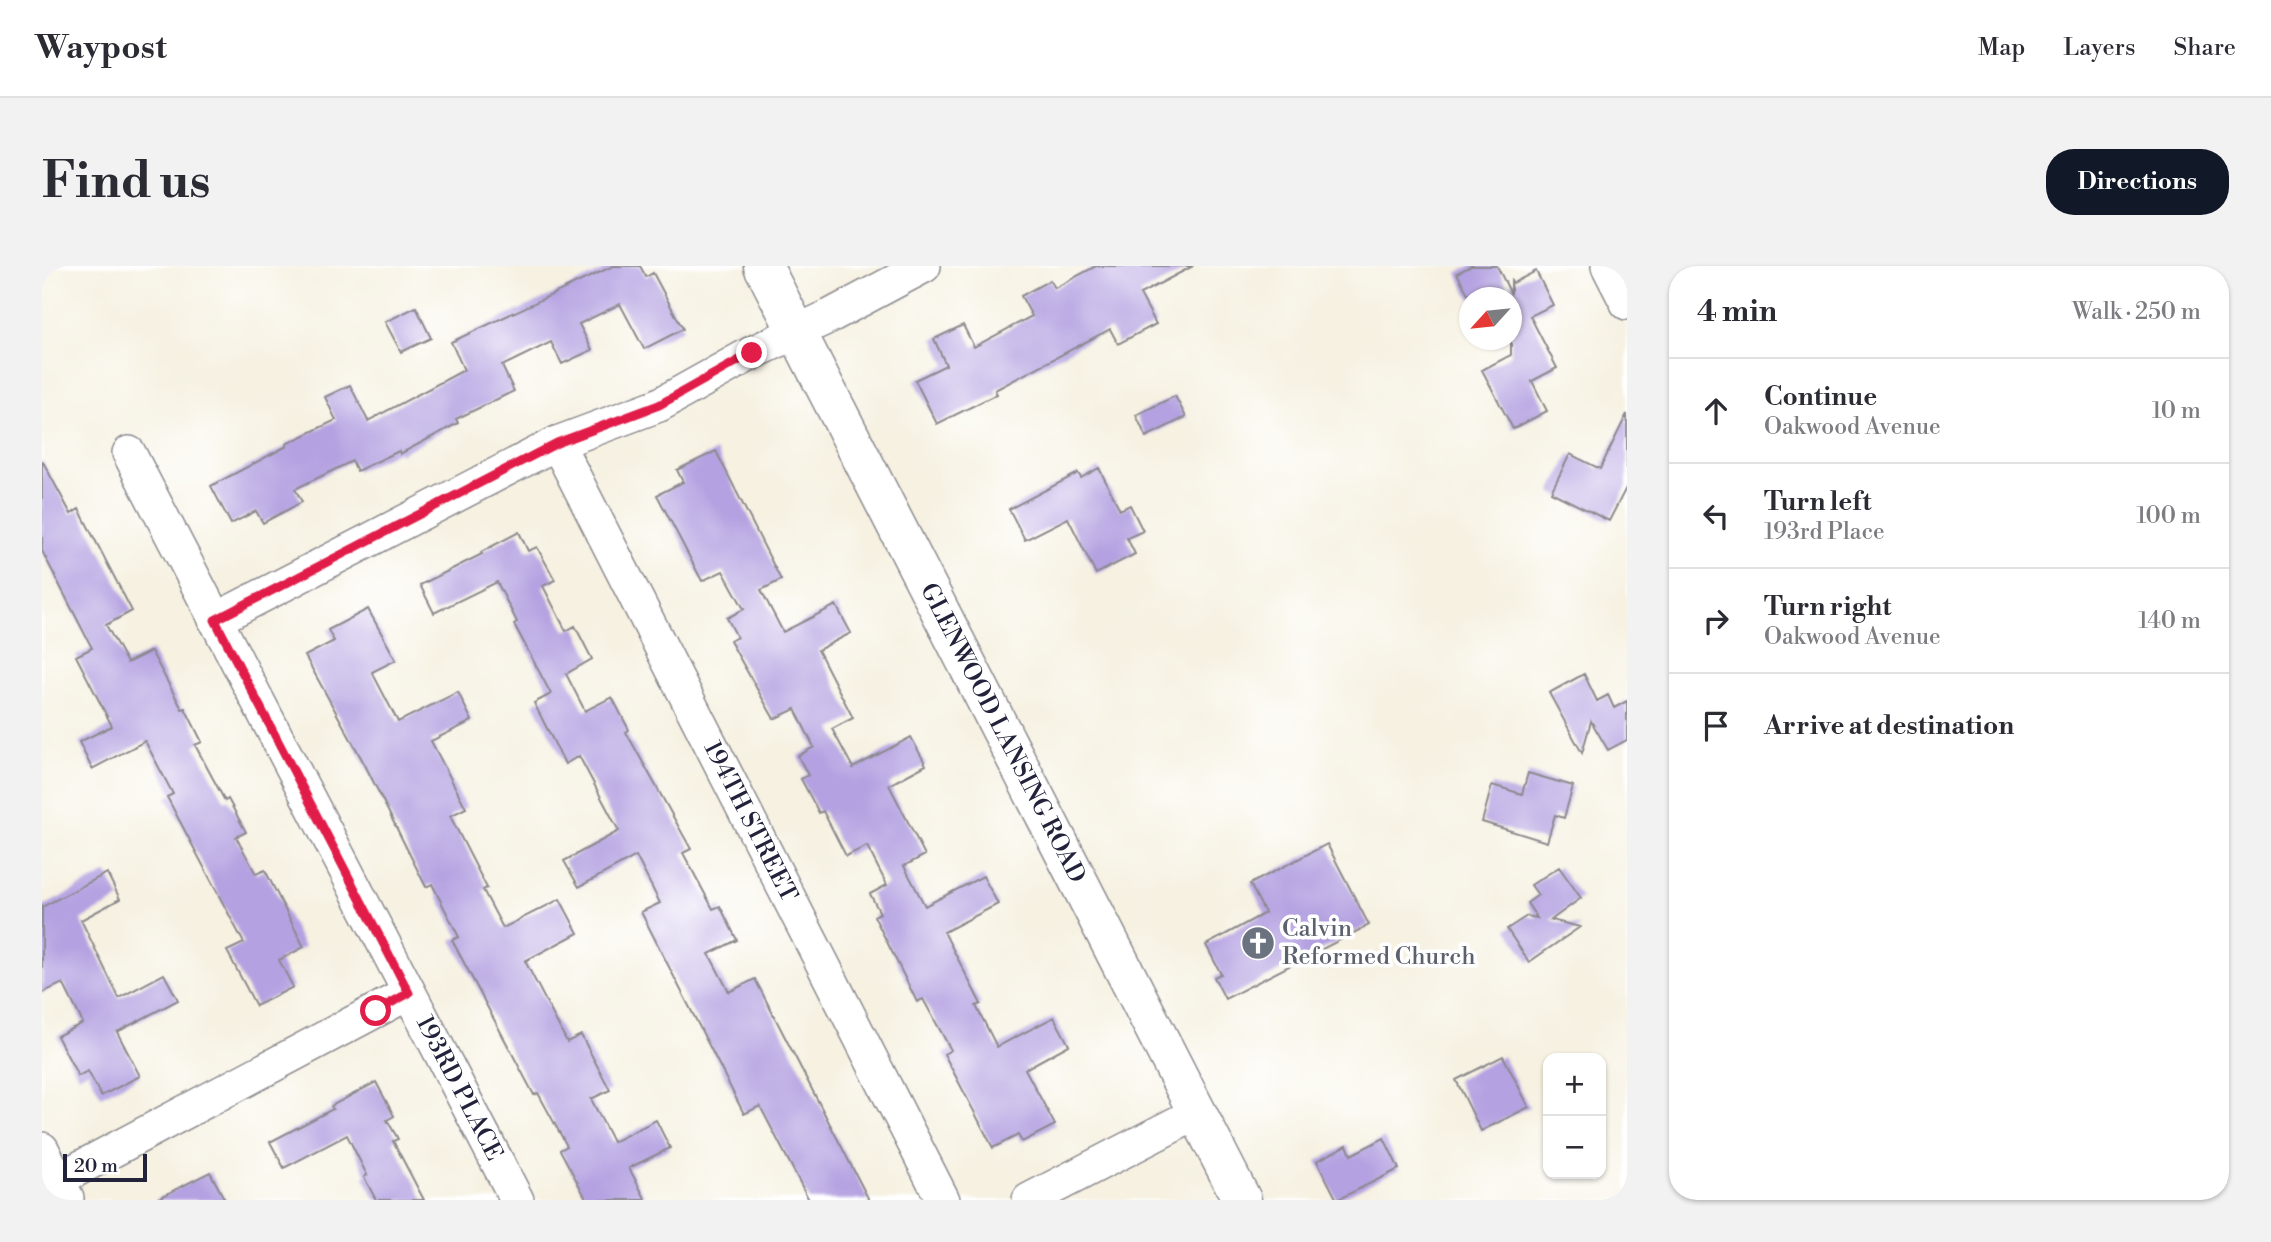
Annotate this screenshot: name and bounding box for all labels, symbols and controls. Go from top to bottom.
text: Waypost [35,28,167,69]
text: Map [1978,33,2025,63]
text: Layers [2063,33,2135,63]
text: Share [2173,33,2236,63]
button: Directions [2046,149,2229,215]
text: Find us [42,152,211,213]
north arrow [1459,287,1522,350]
text: 4 min [1697,293,1777,331]
text: Walk · 250 m [2072,298,2201,326]
route end [736,337,767,368]
text: Continue [1764,381,1877,413]
icon: ahead [1697,392,1735,430]
text: 10 m [2152,397,2201,425]
text: Oakwood Avenue [1764,413,1941,441]
text: Turn left [1764,486,1872,518]
icon: left [1697,497,1735,535]
text: 100 m [2136,502,2201,530]
text: 193rd Place [1764,518,1885,546]
street label: GLENWOOD LANSING ROAD [913,578,1092,888]
text: Turn right [1764,591,1892,623]
icon: right [1697,602,1735,640]
text: 140 m [2138,607,2201,635]
text: Oakwood Avenue [1764,623,1941,651]
icon: arrive [1697,707,1735,745]
text: Arrive at destination [1764,710,2014,742]
street label: 194TH STREET [697,736,803,907]
place label: Calvin Reformed Church [1282,914,1476,972]
church icon: Calvin Reformed Church [1239,924,1277,962]
route start [360,995,391,1026]
street label: 193RD PLACE [409,1011,509,1166]
map controls [1543,1053,1606,1179]
button: + [1543,1053,1606,1116]
button: − [1543,1116,1606,1179]
scale bar [63,1151,147,1183]
text: 20 m [74,1154,118,1178]

